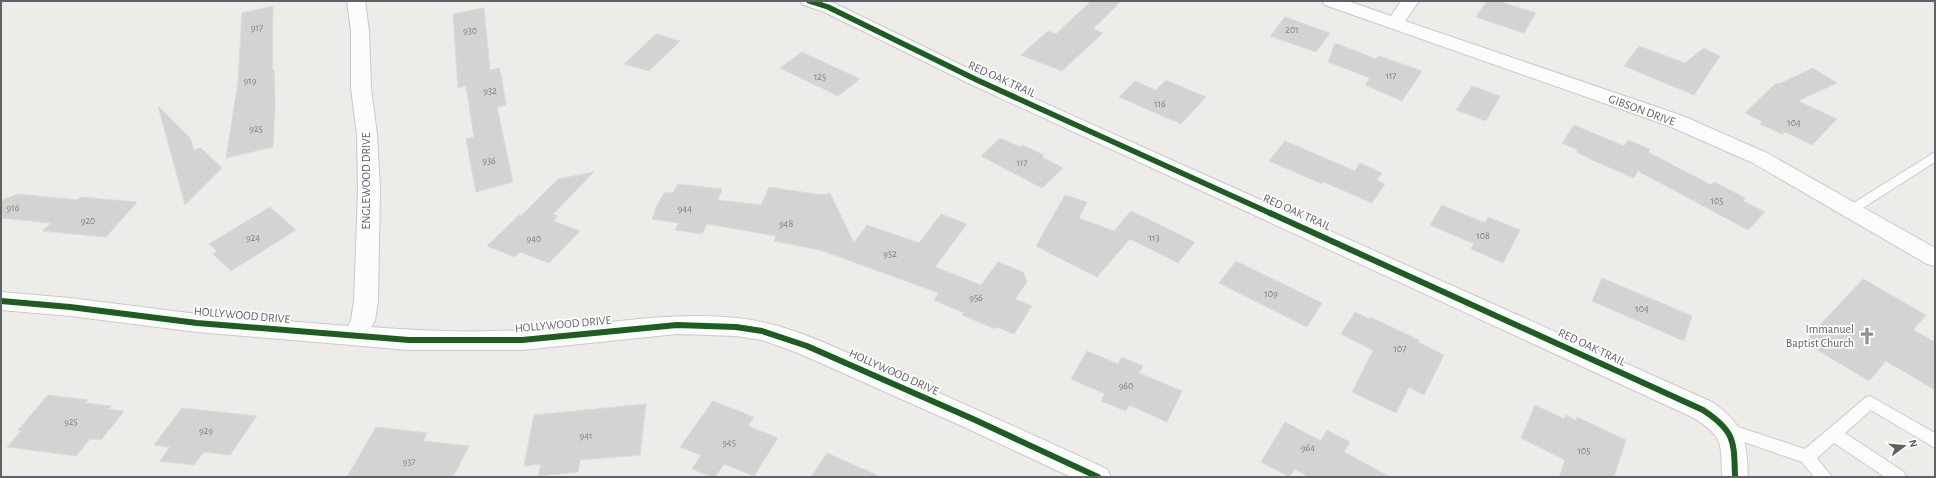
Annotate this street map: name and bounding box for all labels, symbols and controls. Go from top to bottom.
house number: 917 [251,23,263,33]
house number: 201 [1285,25,1299,35]
house number: 930 [463,26,477,36]
street label: RED OAK TRAIL [966,59,1038,99]
house number: 117 [1385,71,1397,81]
house number: 125 [814,72,826,82]
house number: 919 [244,76,257,86]
house number: 932 [483,86,497,96]
street label: GIBSON DRIVE [1607,92,1677,128]
house number: 116 [1154,99,1166,109]
house number: 104 [1787,118,1801,128]
house number: 925 [249,124,263,134]
street label: ENGLEWOOD DRIVE [360,132,372,230]
house number: 936 [482,156,496,166]
house number: 117 [1016,158,1028,168]
street label: RED OAK TRAIL [1261,192,1333,232]
house number: 105 [1711,196,1723,206]
house number: 916 [7,203,20,213]
house number: 944 [678,204,692,214]
house number: 920 [81,216,95,226]
house number: 948 [779,219,793,229]
house number: 108 [1476,231,1490,241]
house number: 924 [246,233,260,243]
house number: 113 [1149,233,1160,243]
house number: 940 [527,234,541,244]
house number: 952 [883,249,897,259]
house number: 109 [1264,289,1278,299]
house number: 956 [969,293,983,303]
house number: 104 [1635,304,1649,314]
street label: HOLLYWOOD DRIVE [193,305,291,325]
street label: HOLLYWOOD DRIVE [514,314,612,334]
place label: Immanuel Baptist Church [1786,323,1854,349]
street label: RED OAK TRAIL [1556,326,1628,368]
church icon: Immanuel Baptist Church [1857,326,1877,346]
house number: 107 [1394,344,1406,354]
street label: HOLLYWOOD DRIVE [847,347,941,397]
house number: 960 [1119,381,1133,391]
house number: 925 [64,417,78,427]
house number: 929 [199,426,213,436]
north arrow [1884,426,1924,466]
house number: 941 [580,431,592,441]
house number: 945 [722,438,736,448]
text: N [1907,438,1919,449]
house number: 964 [1301,443,1315,453]
house number: 105 [1578,446,1590,456]
house number: 937 [403,457,416,467]

